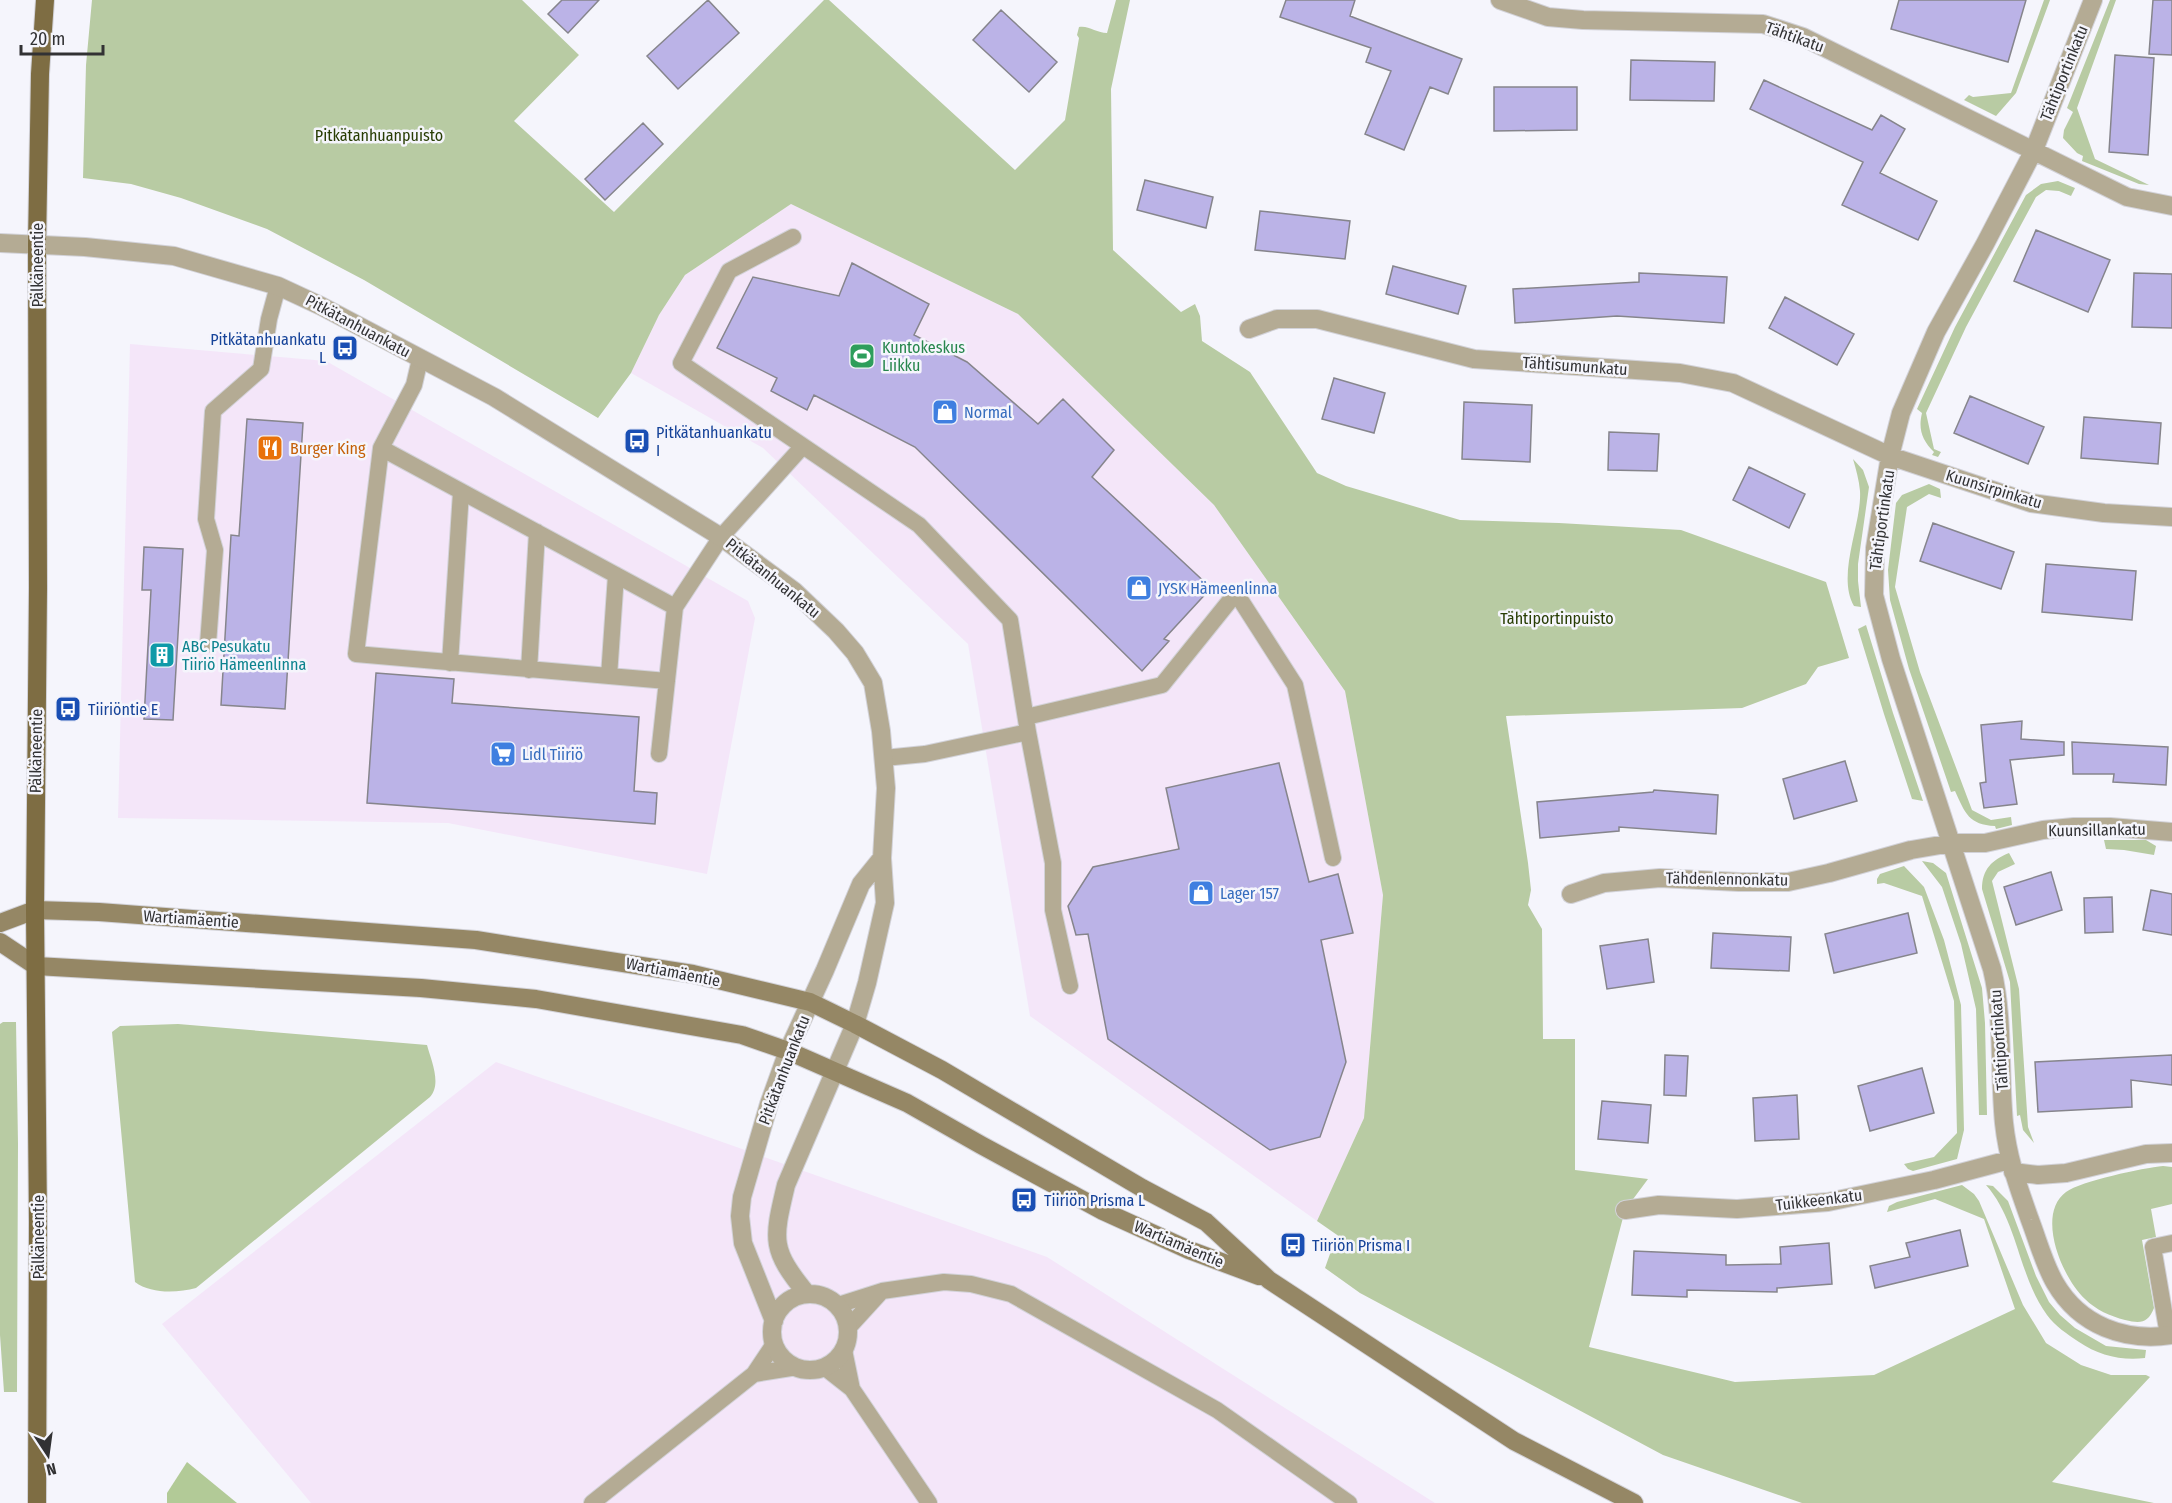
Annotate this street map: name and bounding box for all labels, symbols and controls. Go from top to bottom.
scale bar [21,18,104,56]
street label: Tähtikatu [1763,18,1827,56]
street label: Tähtiportinkatu [2036,23,2092,123]
text: 20 m [30,28,65,50]
park label: Pitkätanhuanpuisto [315,126,443,145]
street label: Pälkäneentie [28,223,47,307]
street label: Pitkätanhuankatu [302,290,414,362]
place label: Pitkätanhuankatu L [210,330,326,367]
bus stop icon: Pitkätanhuankatu L [330,333,360,363]
place label: Kuntokeskus Liikku [882,338,965,375]
sports icon: Kuntokeskus Liikku [847,341,877,371]
street label: Tähtisumunkatu [1522,353,1628,379]
shop icon: Normal [930,397,960,427]
place label: Normal [964,403,1012,422]
place label: Pitkätanhuankatu I [656,423,772,460]
bus stop icon: Pitkätanhuankatu I [622,426,652,456]
restaurant icon: Burger King [255,433,285,463]
place label: Burger King [290,439,366,458]
street label: Kuunsirpinkatu [1944,465,2044,513]
street label: Tähtiportinkatu [1866,469,1898,571]
street label: Pitkätanhuankatu [722,534,824,622]
shop icon: JYSK Hämeenlinna [1124,573,1154,603]
place label: JYSK Hämeenlinna [1158,579,1277,598]
park label: Tähtiportinpuisto [1500,609,1614,628]
place label: ABC Pesukatu Tiiriö Hämeenlinna [182,637,306,674]
building icon: ABC Pesukatu Tiiriö Hämeenlinna [147,640,177,670]
bus stop icon: Tiiriöntie E [53,694,83,724]
place label: Tiiriöntie E [88,700,158,719]
street label: Pälkäneentie [26,709,46,793]
supermarket icon: Lidl Tiiriö [488,739,518,769]
place label: Lidl Tiiriö [522,745,583,764]
street label: Kuunsillankatu [2048,820,2146,840]
street label: Tähdenlennonkatu [1666,868,1788,890]
shop icon: Lager 157 [1186,878,1216,908]
place label: Lager 157 [1220,884,1279,903]
street label: Wartiamäentie [143,906,239,932]
street label: Wartiamäentie [624,954,722,990]
street label: Tähtiportinkatu [1986,989,2012,1091]
street label: Pitkätanhuankatu [754,1013,814,1127]
bus stop icon: Tiiriön Prisma L [1009,1185,1039,1215]
street label: Tuikkeenkatu [1775,1185,1863,1215]
place label: Tiiriön Prisma L [1044,1191,1145,1210]
street label: Pälkäneentie [29,1195,48,1279]
street label: Wartiamäentie [1131,1217,1227,1271]
bus stop icon: Tiiriön Prisma I [1278,1230,1308,1260]
place label: Tiiriön Prisma I [1312,1236,1410,1255]
north arrow [18,1425,78,1485]
text: N [44,1459,58,1479]

